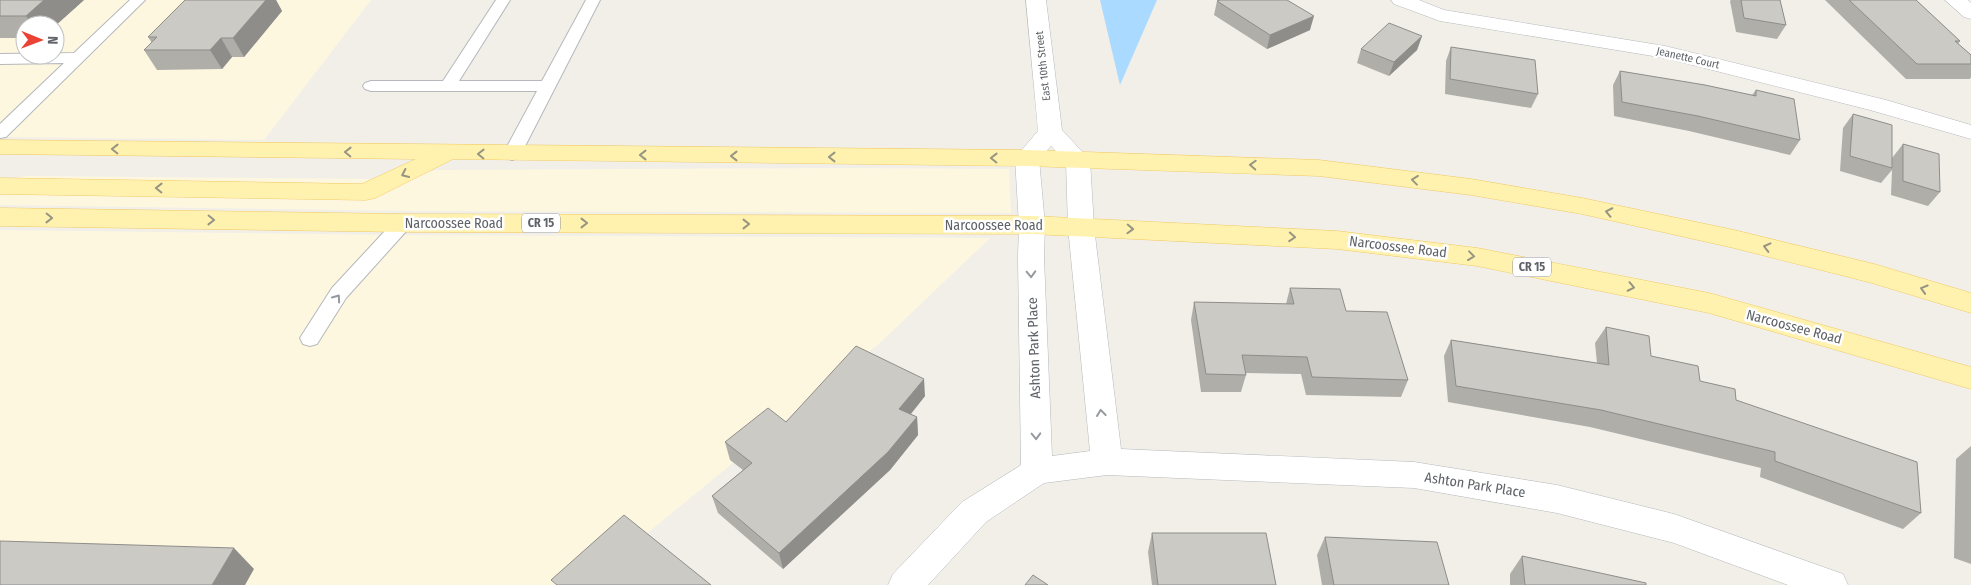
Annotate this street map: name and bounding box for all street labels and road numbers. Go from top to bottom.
street label: East 10th Street [1033,30,1053,102]
street label: Jeanette Court [1655,44,1721,72]
road number: CR 15 [522,214,560,232]
street label: Narcoossee Road [405,215,503,232]
street label: Narcoossee Road [945,217,1043,234]
street label: Narcoossee Road [1348,233,1448,261]
road number: CR 15 [1513,258,1551,276]
street label: Ashton Park Place [1024,297,1044,399]
street label: Narcoossee Road [1744,306,1844,348]
street label: Ashton Park Place [1423,469,1527,501]

